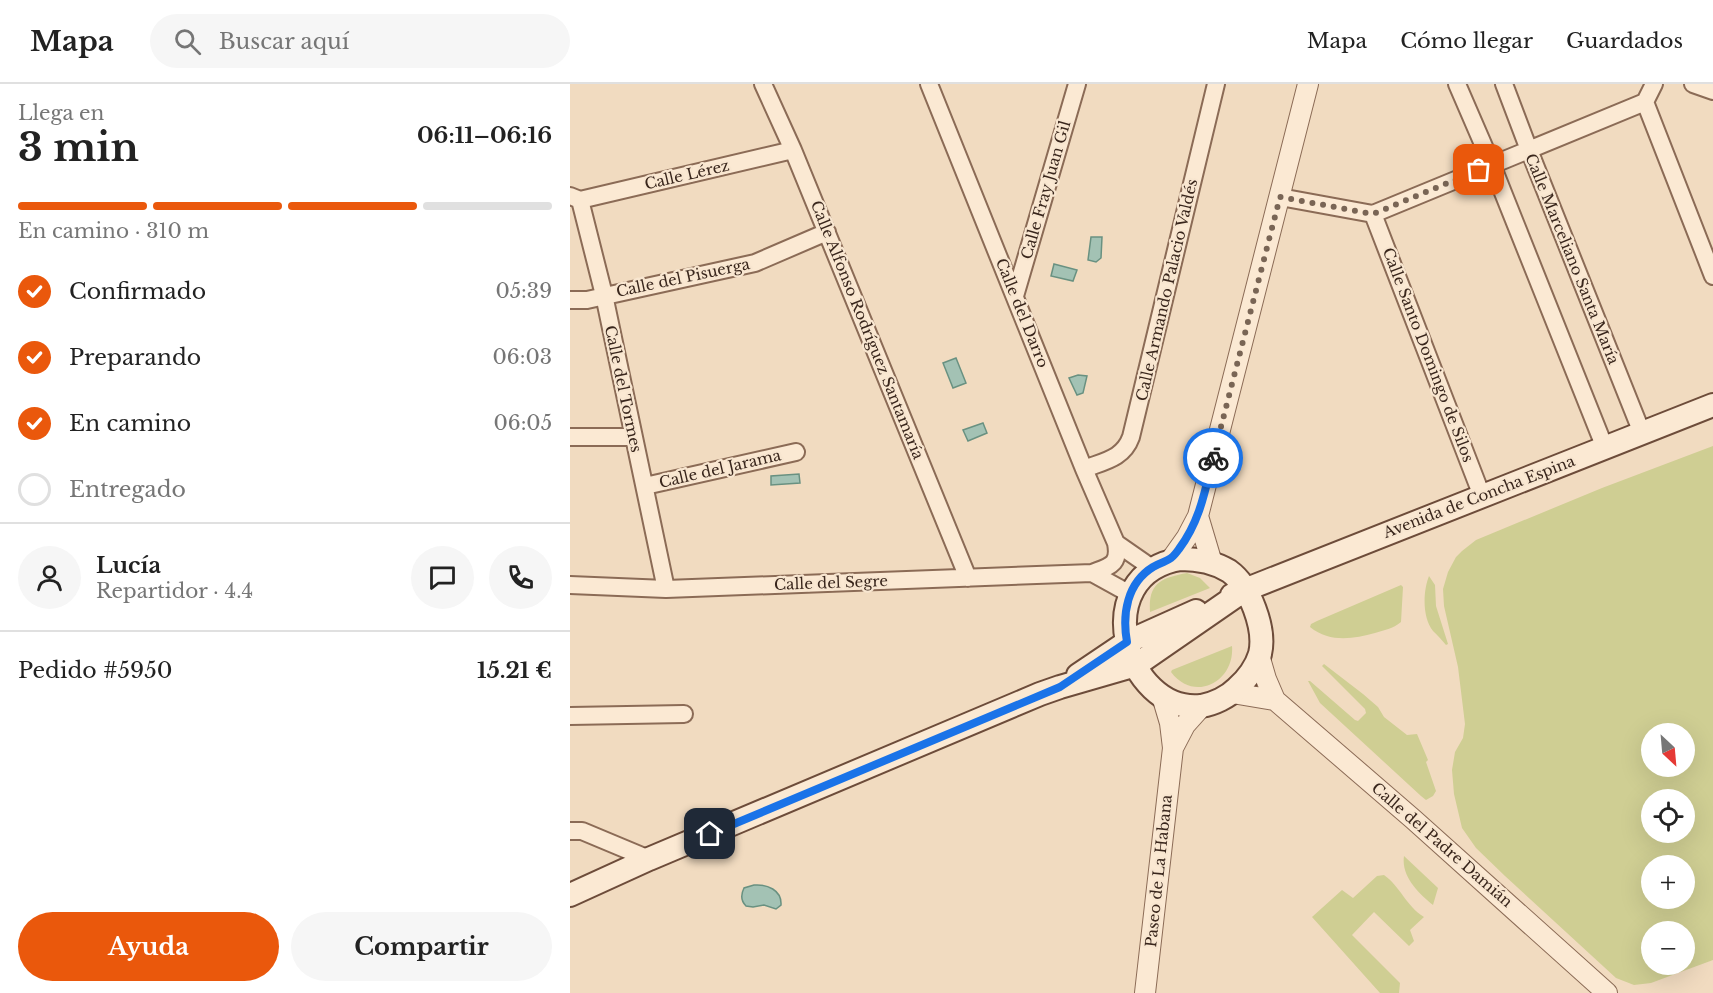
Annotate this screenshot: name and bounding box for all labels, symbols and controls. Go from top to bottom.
search box [150,14,570,68]
text: Mapa [30,24,114,59]
icon: search [171,25,204,58]
text: Buscar aquí [219,28,349,55]
text: Mapa [1307,28,1367,54]
text: Cómo llegar [1400,28,1533,54]
text: Guardados [1566,28,1683,54]
text: Llega en [18,101,104,125]
street label: Calle Fray Juan Gil [1017,118,1074,261]
text: 06:11–06:16 [417,122,552,149]
text: 3 min [18,123,139,172]
pin [1453,144,1504,195]
street label: Calle Marceliano Santa María [1521,151,1624,368]
icon: bag [1462,153,1495,186]
street label: Calle Lérez [643,156,731,193]
street label: Calle Armando Palacio Valdés [1132,177,1201,403]
street label: Calle Alfonso Rodríguez Santamaría [807,198,928,463]
text: En camino · 310 m [18,219,209,243]
street label: Calle Santo Domingo de Silos [1379,245,1478,465]
street label: Calle del Pisuerga [614,254,752,301]
street label: Calle del Darro [992,255,1053,370]
icon: check [18,275,51,308]
text: Confirmado [69,278,206,305]
text: 05:39 [495,279,552,303]
street label: Calle del Tormes [601,324,646,454]
icon: check [18,341,51,374]
text: Preparando [69,344,201,371]
text: 06:03 [493,345,552,369]
icon: check [18,407,51,440]
text: En camino [69,410,191,437]
text: 06:05 [494,411,552,435]
courier [1183,428,1243,488]
icon: bike [1197,442,1230,475]
street label: Calle del Jarama [657,445,783,492]
street label: Avenida de Concha Espina [1379,451,1578,542]
text: Entregado [69,476,186,503]
button: person [18,546,81,609]
button: chat [411,546,474,609]
button: phone [489,546,552,609]
text: Lucía [96,552,161,579]
street label: Calle del Segre [774,571,888,594]
text: Repartidor · 4.4 [96,579,253,603]
text: Pedido #5950 [18,657,172,684]
text: 15.21 € [477,657,552,684]
north arrow [1641,723,1695,777]
map controls [1641,723,1695,975]
street label: Calle del Padre Damián [1368,778,1517,911]
button: locate [1641,789,1695,843]
street label: Paseo de La Habana [1141,793,1176,948]
pin [684,808,735,859]
icon: home [693,817,726,850]
button: + [1641,855,1695,909]
button: Ayuda [18,912,279,981]
button: Compartir [291,912,552,981]
button: − [1641,921,1695,975]

